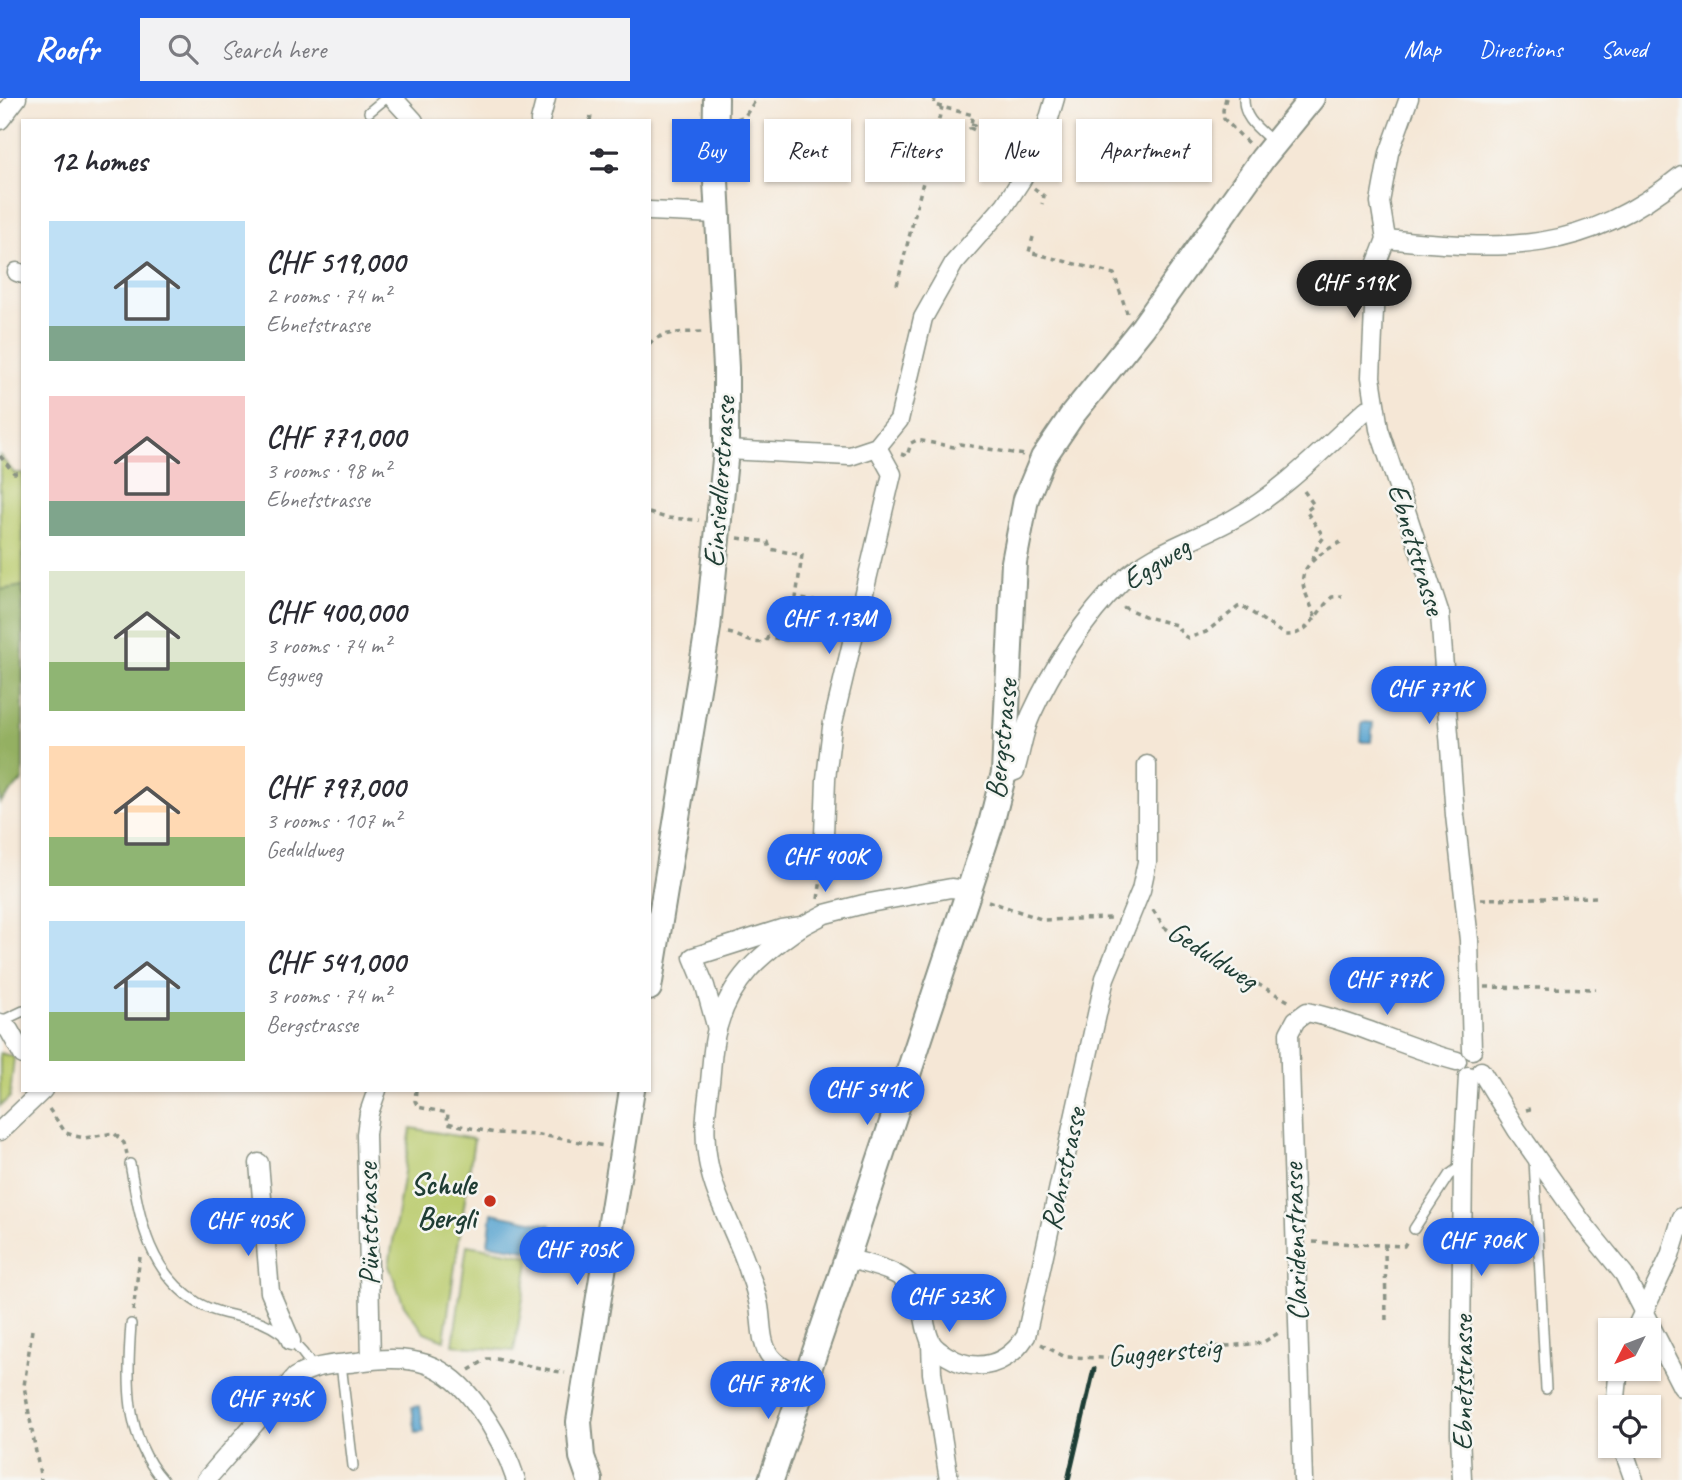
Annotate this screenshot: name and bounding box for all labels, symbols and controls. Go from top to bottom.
search box [140,18,630,81]
text: Roofr [35,28,98,70]
icon: search [164,30,202,68]
text: Search here [220,33,326,66]
text: Map [1404,34,1441,64]
text: Directions [1479,34,1562,64]
text: Saved [1600,34,1647,64]
chip: Buy [672,119,750,182]
chip: Rent [764,119,851,182]
chip: Filters [865,119,965,182]
chip: New [979,119,1062,182]
chip: Apartment [1076,119,1212,182]
text: 12 homes [49,142,147,180]
icon: filters [585,142,623,180]
text: CHF 519,000 [266,243,405,281]
icon: home [105,249,189,333]
pin: CHF 519K [1282,260,1426,320]
text: CHF 519K [1313,268,1395,297]
text: 2 rooms · 74 m² [266,281,390,310]
text: Ebnetstrasse [266,310,370,339]
street label: Einsiedlerstrasse [694,393,744,569]
text: CHF 771,000 [266,418,406,456]
icon: home [105,424,189,508]
text: 3 rooms · 98 m² [266,456,390,485]
street label: Ebnetstrasse [1379,479,1456,621]
text: Ebnetstrasse [266,485,370,514]
street label: Eggweg [1115,527,1198,598]
text: CHF 400,000 [266,593,406,631]
pin: CHF 1.13M [749,596,909,656]
icon: home [105,599,189,683]
text: CHF 1.13M [782,604,876,633]
text: 3 rooms · 74 m² [266,631,390,660]
text: Eggweg [266,660,322,689]
pin: CHF 771K [1357,666,1501,726]
text: CHF 771K [1387,674,1471,703]
street label: Bergstrasse [976,675,1026,801]
text: CHF 797,000 [266,768,405,806]
icon: home [105,774,189,858]
text: 3 rooms · 107 m² [266,806,401,835]
pin: CHF 400K [753,834,897,894]
text: Geduldweg [266,835,343,864]
text: CHF 400K [783,842,867,871]
street label: Geduldweg [1161,912,1267,999]
text: CHF 541,000 [266,943,405,981]
icon: home [105,949,189,1033]
pin: CHF 797K [1315,958,1459,1017]
text: CHF 797K [1346,965,1428,994]
text: 3 rooms · 74 m² [266,981,390,1010]
text: Bergstrasse [266,1010,358,1039]
pin: CHF 541K [795,1068,939,1127]
text: CHF 541K [825,1075,909,1104]
street label: Rohrstrasse [1031,1102,1095,1234]
street label: Püntstrasse [348,1160,388,1286]
street label: Claridenstrasse [1273,1160,1317,1322]
place label: Schule Bergli [410,1165,480,1237]
marker: Schule Bergli [482,1193,498,1209]
pin: CHF 405K [176,1198,320,1258]
text: CHF 405K [206,1206,290,1235]
pin: CHF 706K [1409,1218,1553,1278]
text: CHF 706K [1439,1226,1523,1255]
pin: CHF 705K [505,1228,649,1287]
text: CHF 705K [536,1235,618,1264]
pin: CHF 523K [877,1274,1021,1334]
text: CHF 523K [907,1282,991,1311]
street label: Ebnetstrasse [1443,1313,1481,1451]
north arrow [1598,1318,1661,1381]
map controls [1598,1318,1661,1458]
street label: Guggersteig [1106,1327,1225,1375]
pin: CHF 781K [696,1362,840,1421]
text: CHF 781K [726,1369,810,1398]
pin: CHF 745K [197,1376,341,1436]
text: CHF 745K [228,1384,310,1413]
button: locate [1598,1395,1661,1458]

